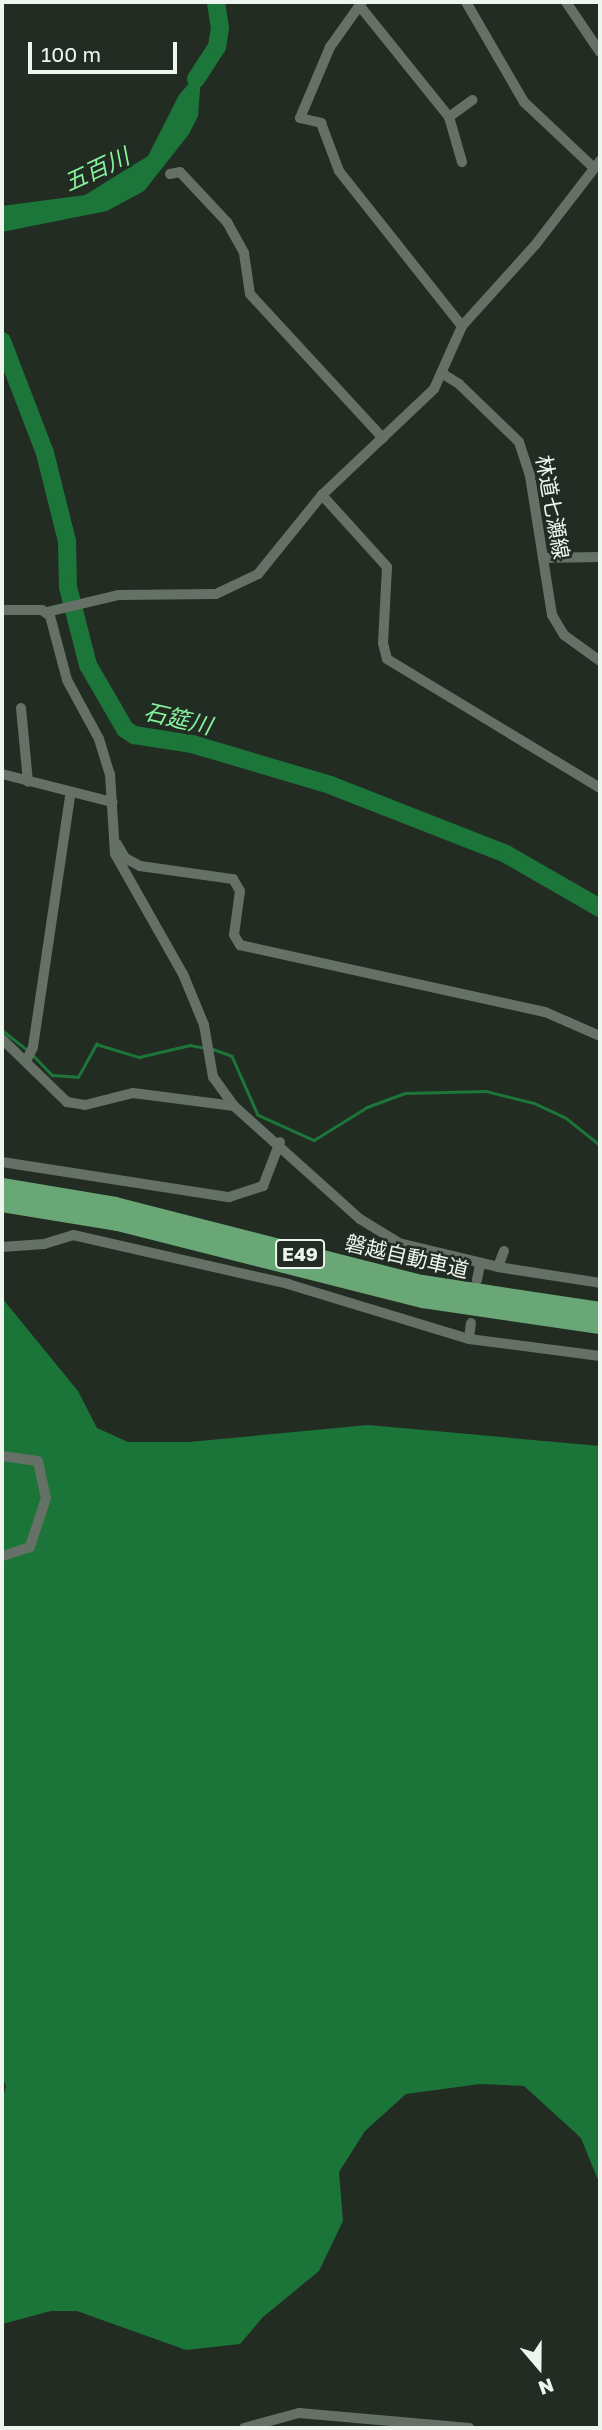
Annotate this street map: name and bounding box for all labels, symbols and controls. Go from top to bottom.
scale bar [32,28,180,72]
text: 100 m [41,41,101,67]
water label: 五百川 [59,142,133,196]
street label: 林道七瀬線 [531,453,575,561]
water label: 石筵川 [141,697,215,739]
street label: 磐越自動車道 [343,1230,471,1282]
road number: E49 [274,1238,326,1270]
north arrow [504,2332,574,2402]
text: N [536,2374,557,2400]

